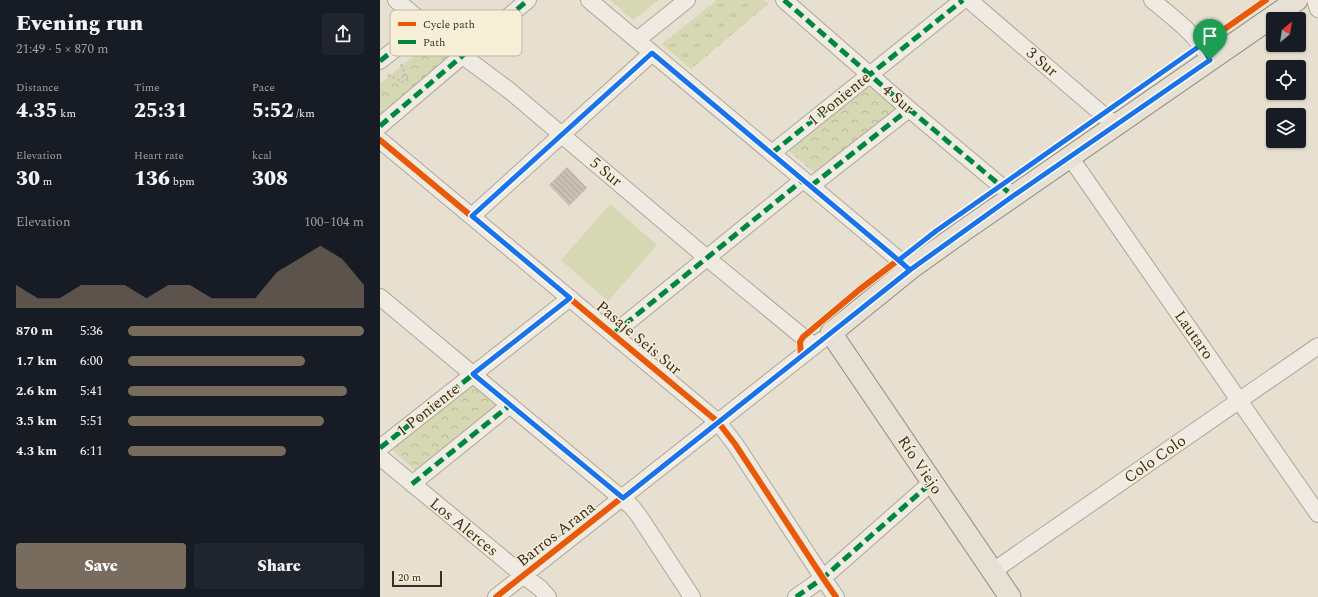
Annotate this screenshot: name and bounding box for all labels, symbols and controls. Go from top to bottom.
text: Evening run [16,7,143,40]
legend [390,10,522,56]
north arrow [1266,12,1306,52]
map controls [1266,12,1306,148]
button: share [322,13,364,55]
text: Cycle path [423,16,475,33]
pin [1193,19,1227,60]
icon: arrive [1199,25,1221,47]
text: Path [423,34,445,51]
text: 21:49 · 5 × 870 m [16,39,108,59]
street label: 3 Sur [1021,41,1063,83]
button: locate [1266,60,1306,100]
street label: 1 Poniente [802,66,876,132]
street label: 4 Sur [877,78,919,120]
text: Distance [16,79,59,96]
text: Time [134,79,160,96]
text: Pace [252,79,275,96]
text: 4.35 [16,96,58,126]
text: 25:31 [134,96,188,126]
text: 5:52 [252,96,294,126]
text: km [58,105,76,122]
text: /km [294,105,315,122]
button: layers [1266,108,1306,148]
text: Elevation [16,147,62,164]
text: Heart rate [134,147,184,164]
text: kcal [252,147,272,164]
street label: 5 Sur [585,151,627,193]
text: 30 [16,164,40,194]
text: 136 [134,164,170,194]
text: 308 [252,164,288,194]
text: m [40,173,52,190]
text: bpm [170,173,195,190]
text: Elevation [16,212,70,232]
text: 100–104 m [304,212,364,232]
street label: Pasaje Seis Sur [591,295,687,381]
street label: Lautaro [1168,305,1220,365]
text: 870 m [16,321,53,341]
text: 5:36 [80,321,103,341]
text: 1.7 km [16,351,57,371]
text: 6:00 [80,351,103,371]
street label: 1 Poniente [391,377,465,443]
text: 2.6 km [16,381,57,401]
text: 5:41 [80,381,103,401]
text: 3.5 km [16,411,57,431]
text: 5:51 [80,411,103,431]
street label: Colo Colo [1119,429,1191,489]
street label: Río Viejo [891,431,949,499]
text: 4.3 km [16,441,57,461]
text: 6:11 [80,441,103,461]
street label: Los Alerces [424,492,504,562]
street label: Barros Arana [512,496,601,572]
button: Save [16,543,186,589]
button: Share [194,543,364,589]
scale bar [392,569,442,588]
text: 20 m [398,569,421,586]

